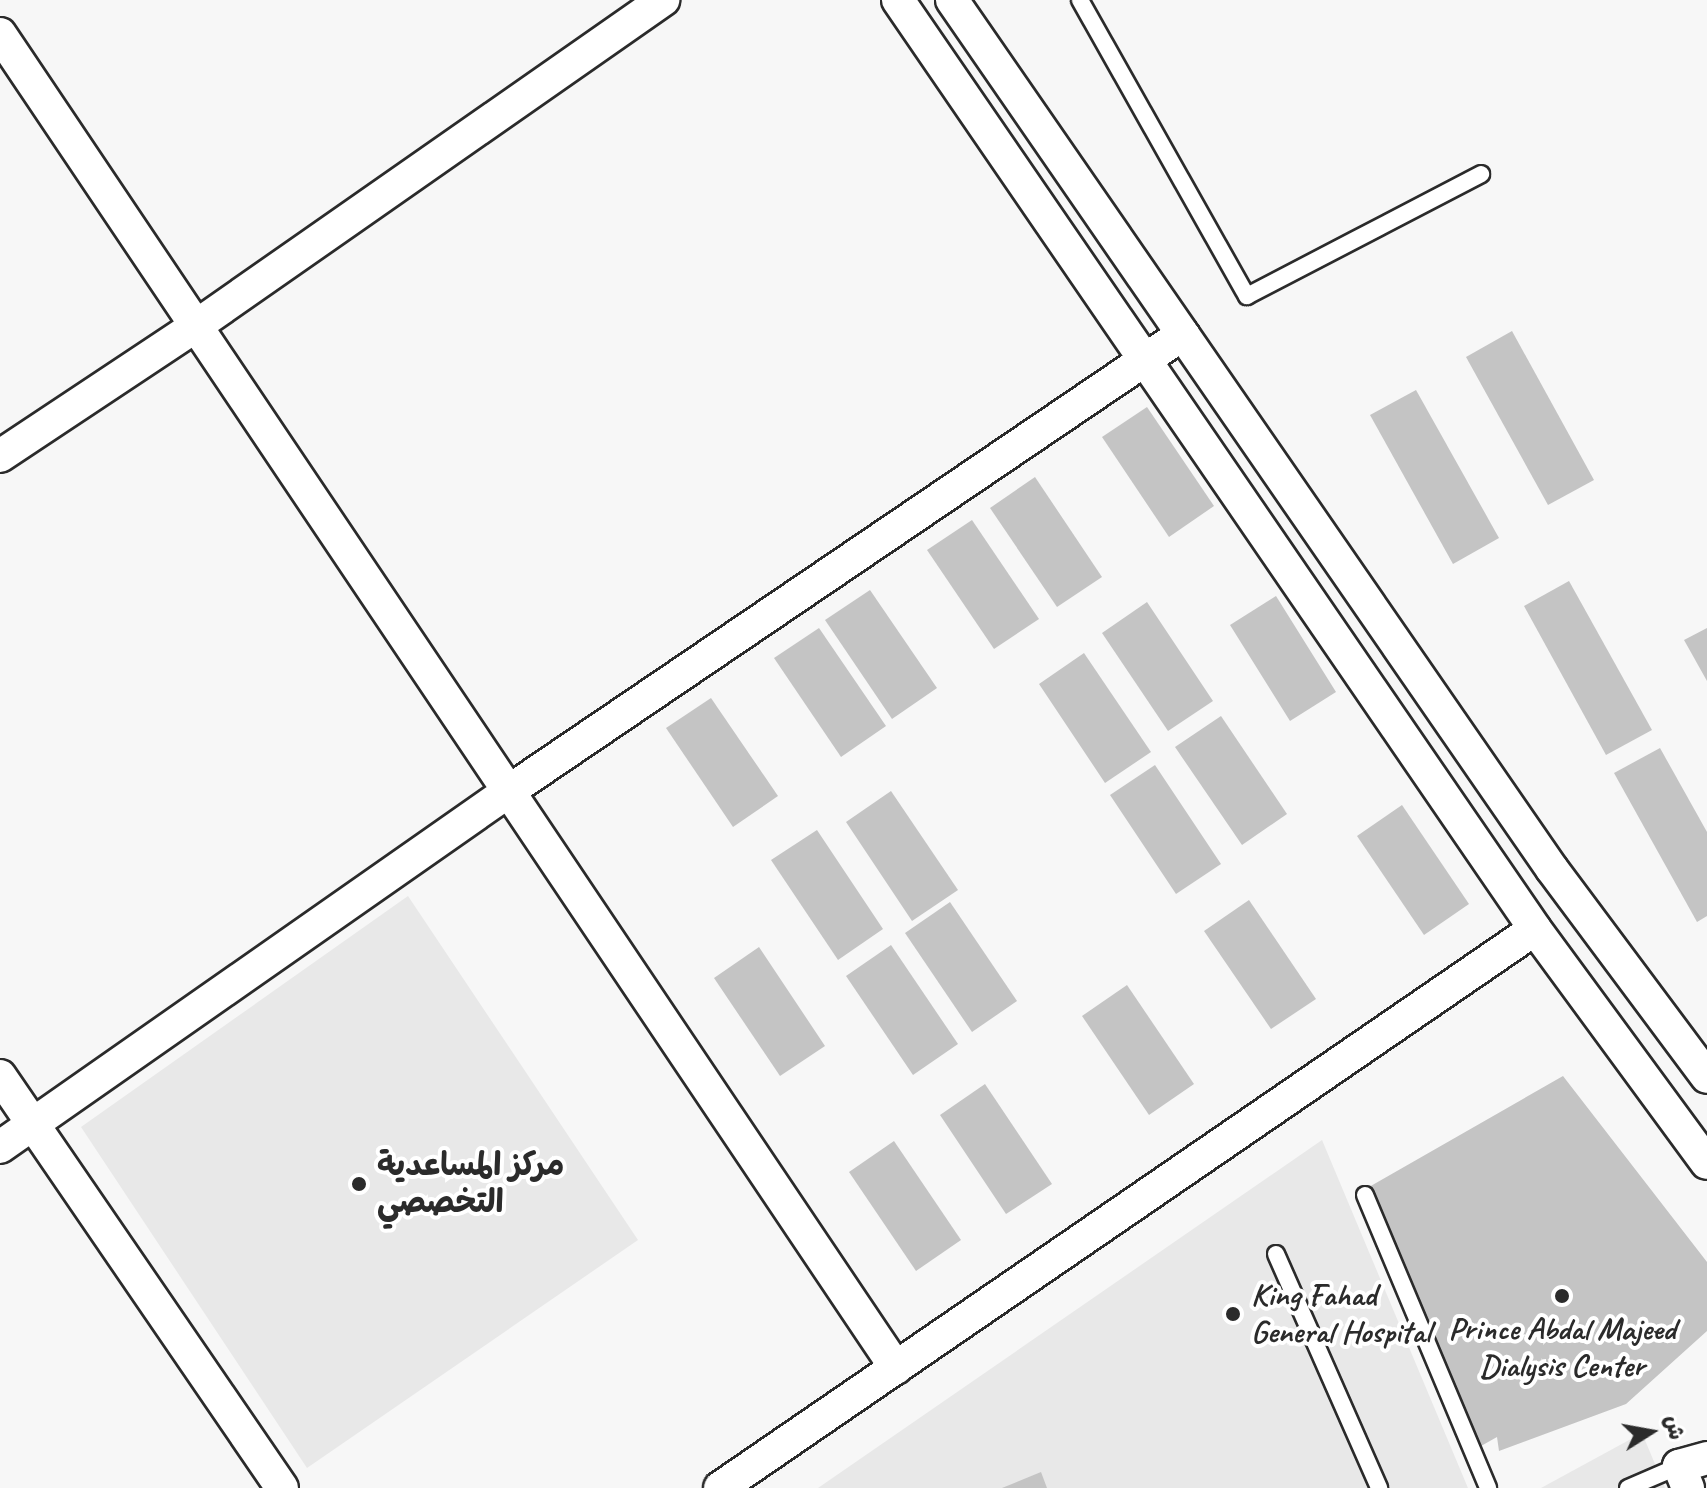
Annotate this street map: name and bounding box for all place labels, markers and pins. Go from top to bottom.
place label: مركز المساعدية التخصصي [377,1147,564,1222]
marker: مركز المساعدية التخصصي [348,1173,370,1195]
place label: King Fahad General Hospital [1251,1277,1430,1352]
marker: Prince Abdal Majeed Dialysis Center [1551,1285,1573,1307]
marker: King Fahad General Hospital [1222,1303,1244,1325]
place label: Prince Abdal Majeed Dialysis Center [1448,1311,1676,1386]

